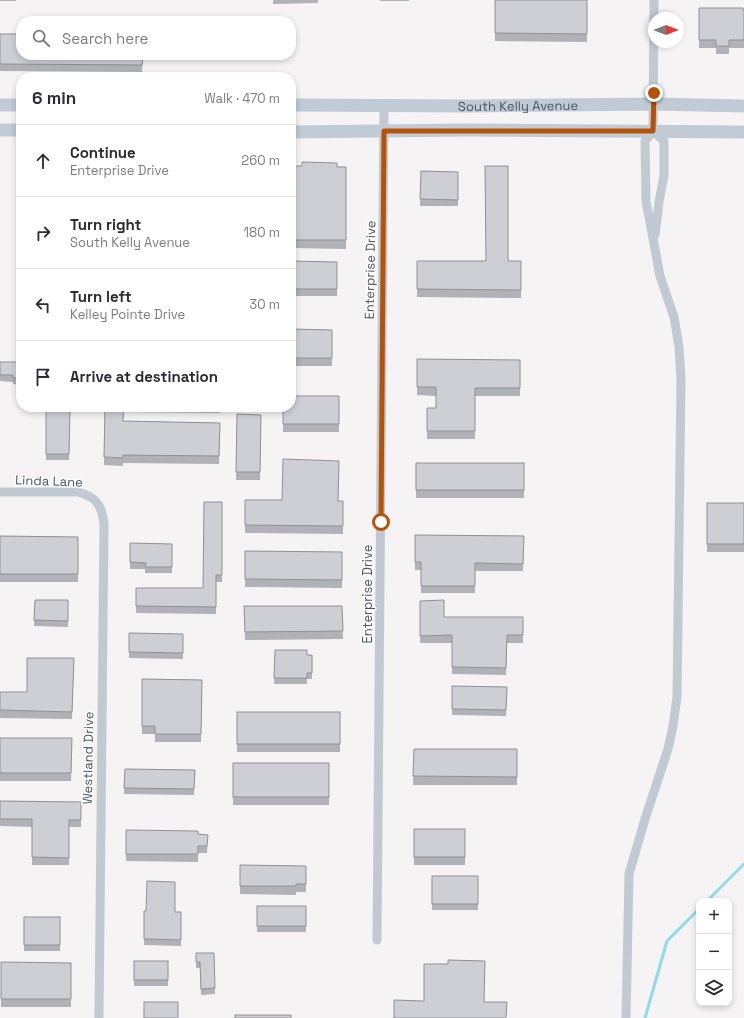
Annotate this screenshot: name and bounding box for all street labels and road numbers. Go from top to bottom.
street label: South Kelly Avenue [458,96,578,115]
street label: Enterprise Drive [361,220,379,320]
street label: Linda Lane [15,471,83,491]
street label: Enterprise Drive [359,545,376,643]
street label: Westland Drive [79,711,97,805]

